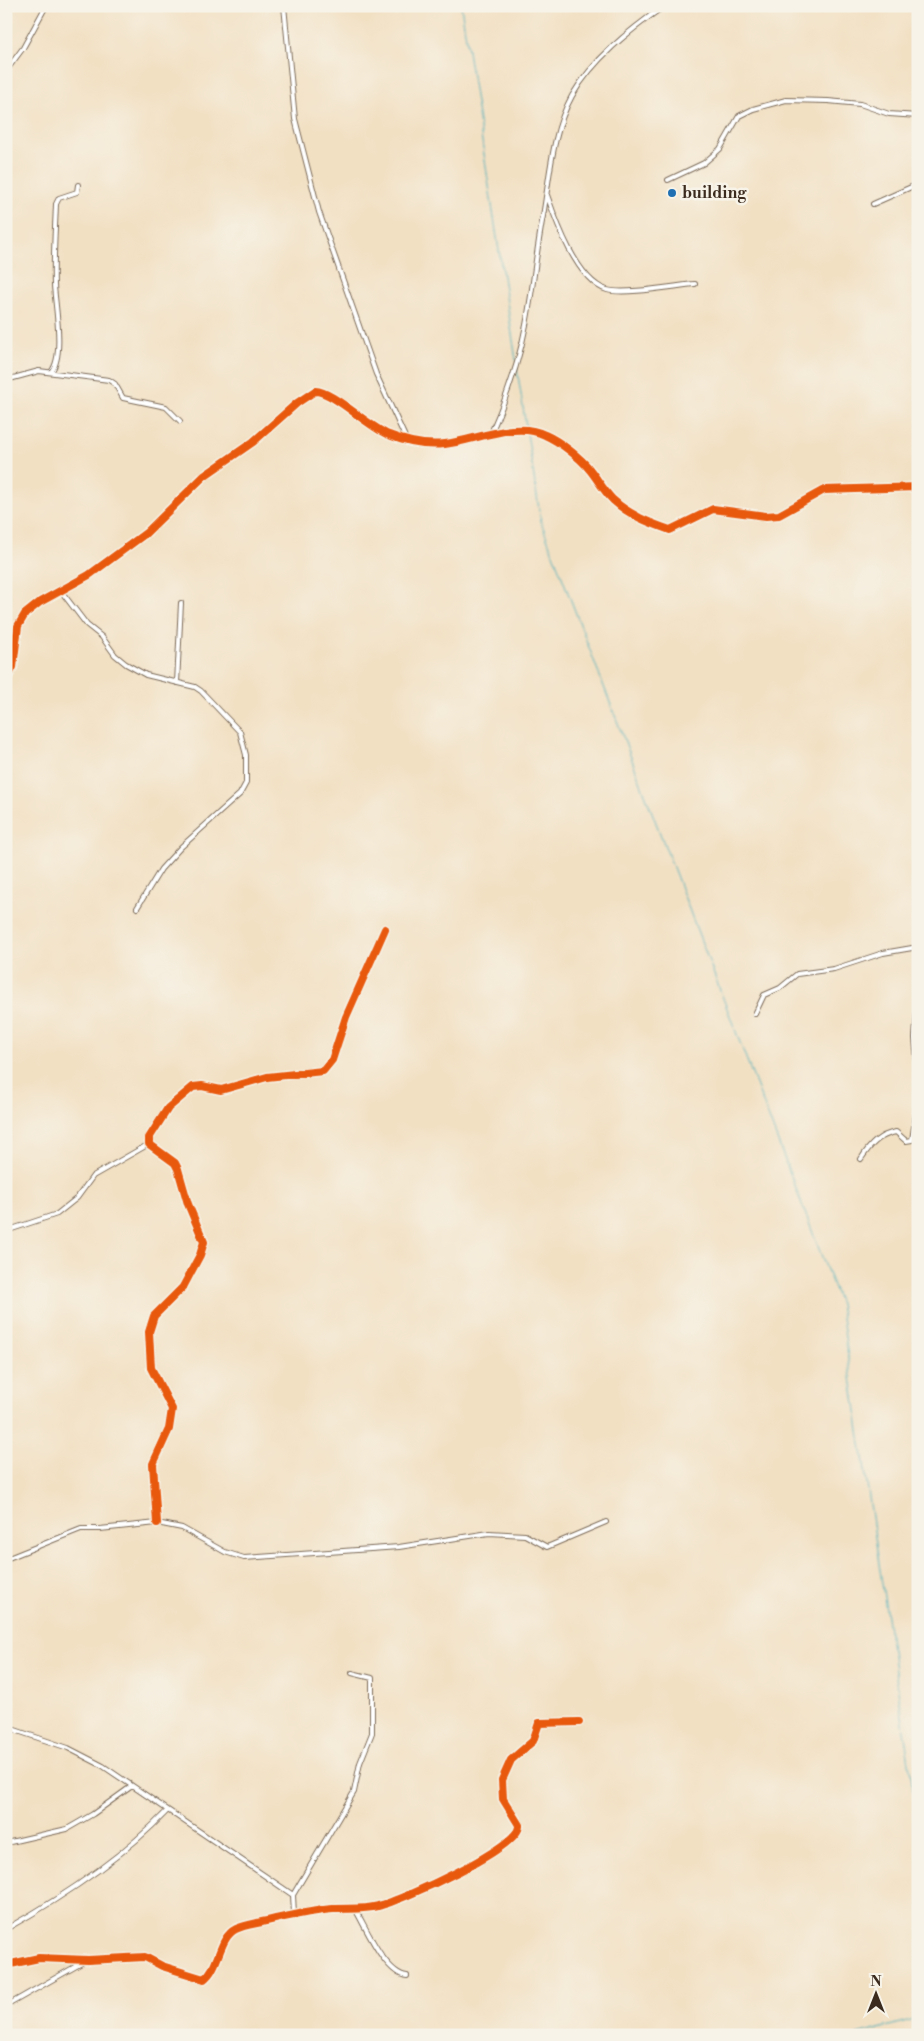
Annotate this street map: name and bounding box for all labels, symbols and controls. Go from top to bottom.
place label: building [682,183,747,203]
marker: building [666,187,678,199]
north arrow [852,1968,902,2018]
text: N [870,1973,882,1991]

